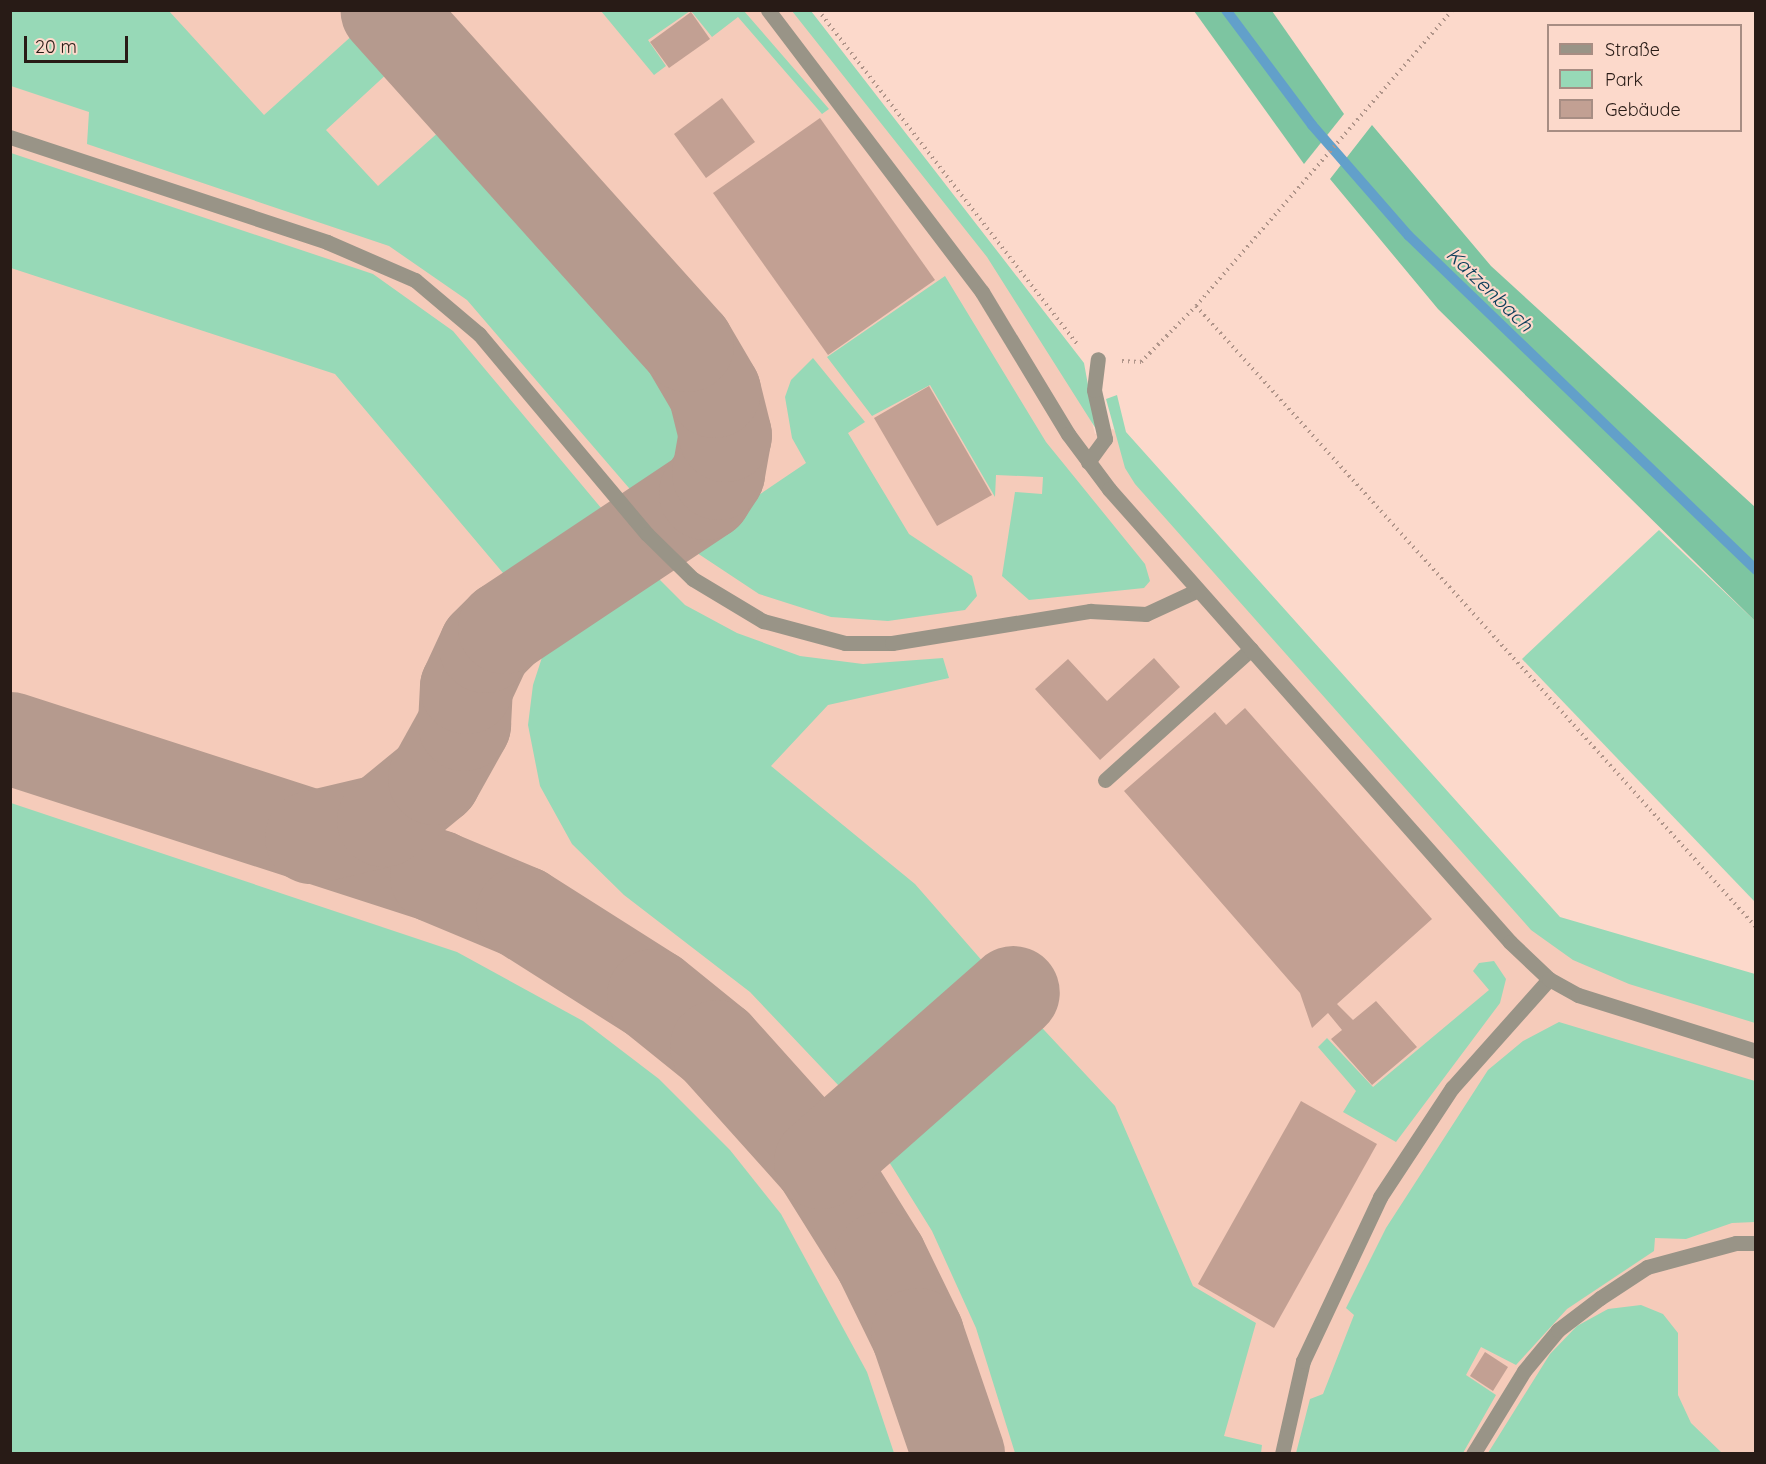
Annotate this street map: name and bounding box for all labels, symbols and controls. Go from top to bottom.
scale bar [27,24,130,62]
legend [1547,24,1742,132]
text: 20 m [35,35,77,58]
text: Straße [1605,38,1660,61]
text: Park [1605,68,1643,91]
text: Gebäude [1605,98,1681,121]
water label: Katzenbach [1442,242,1538,336]

